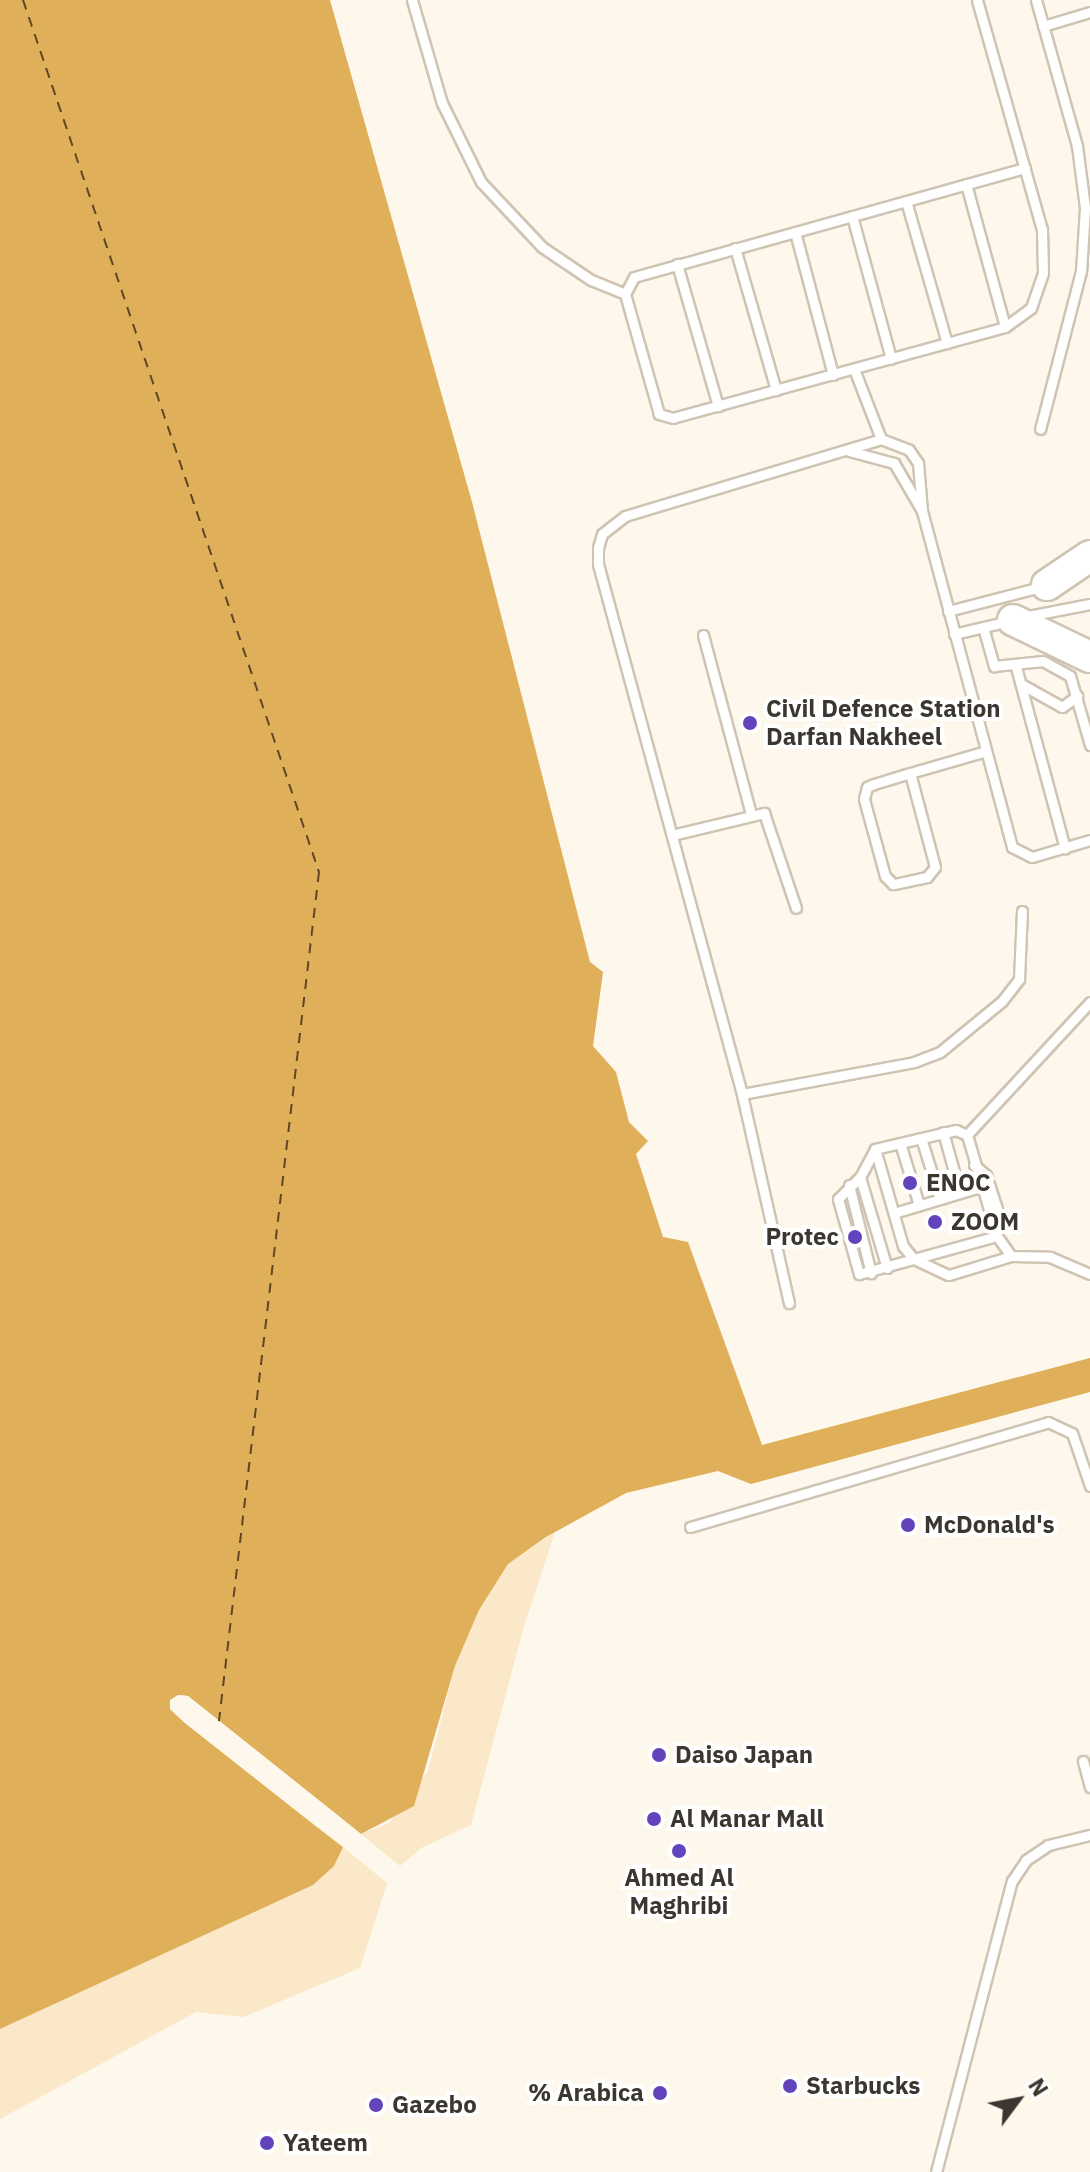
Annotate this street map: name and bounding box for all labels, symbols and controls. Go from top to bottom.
place label: Civil Defence Station Darfan Nakheel [766,695,1001,751]
marker: Civil Defence Station Darfan Nakheel [741,714,759,732]
place label: ENOC [926,1169,991,1197]
marker: ENOC [901,1174,919,1192]
place label: ZOOM [951,1208,1019,1236]
marker: ZOOM [926,1213,944,1231]
place label: Protec [766,1223,839,1251]
marker: Protec [846,1228,864,1246]
place label: McDonald's [924,1511,1055,1539]
marker: McDonald's [899,1516,917,1534]
place label: Daiso Japan [675,1741,813,1769]
marker: Daiso Japan [650,1746,668,1764]
place label: Al Manar Mall [670,1805,824,1833]
marker: Al Manar Mall [645,1810,663,1828]
marker: Ahmed Al Maghribi [670,1842,688,1860]
place label: Ahmed Al Maghribi [624,1864,734,1920]
north arrow [978,2060,1058,2140]
place label: Starbucks [806,2072,920,2100]
text: N [1022,2073,1055,2101]
marker: Starbucks [781,2077,799,2095]
place label: % Arabica [528,2079,644,2107]
marker: % Arabica [651,2084,669,2102]
place label: Gazebo [392,2091,477,2119]
marker: Gazebo [367,2096,385,2114]
place label: Yateem [283,2129,368,2157]
marker: Yateem [258,2134,276,2152]

